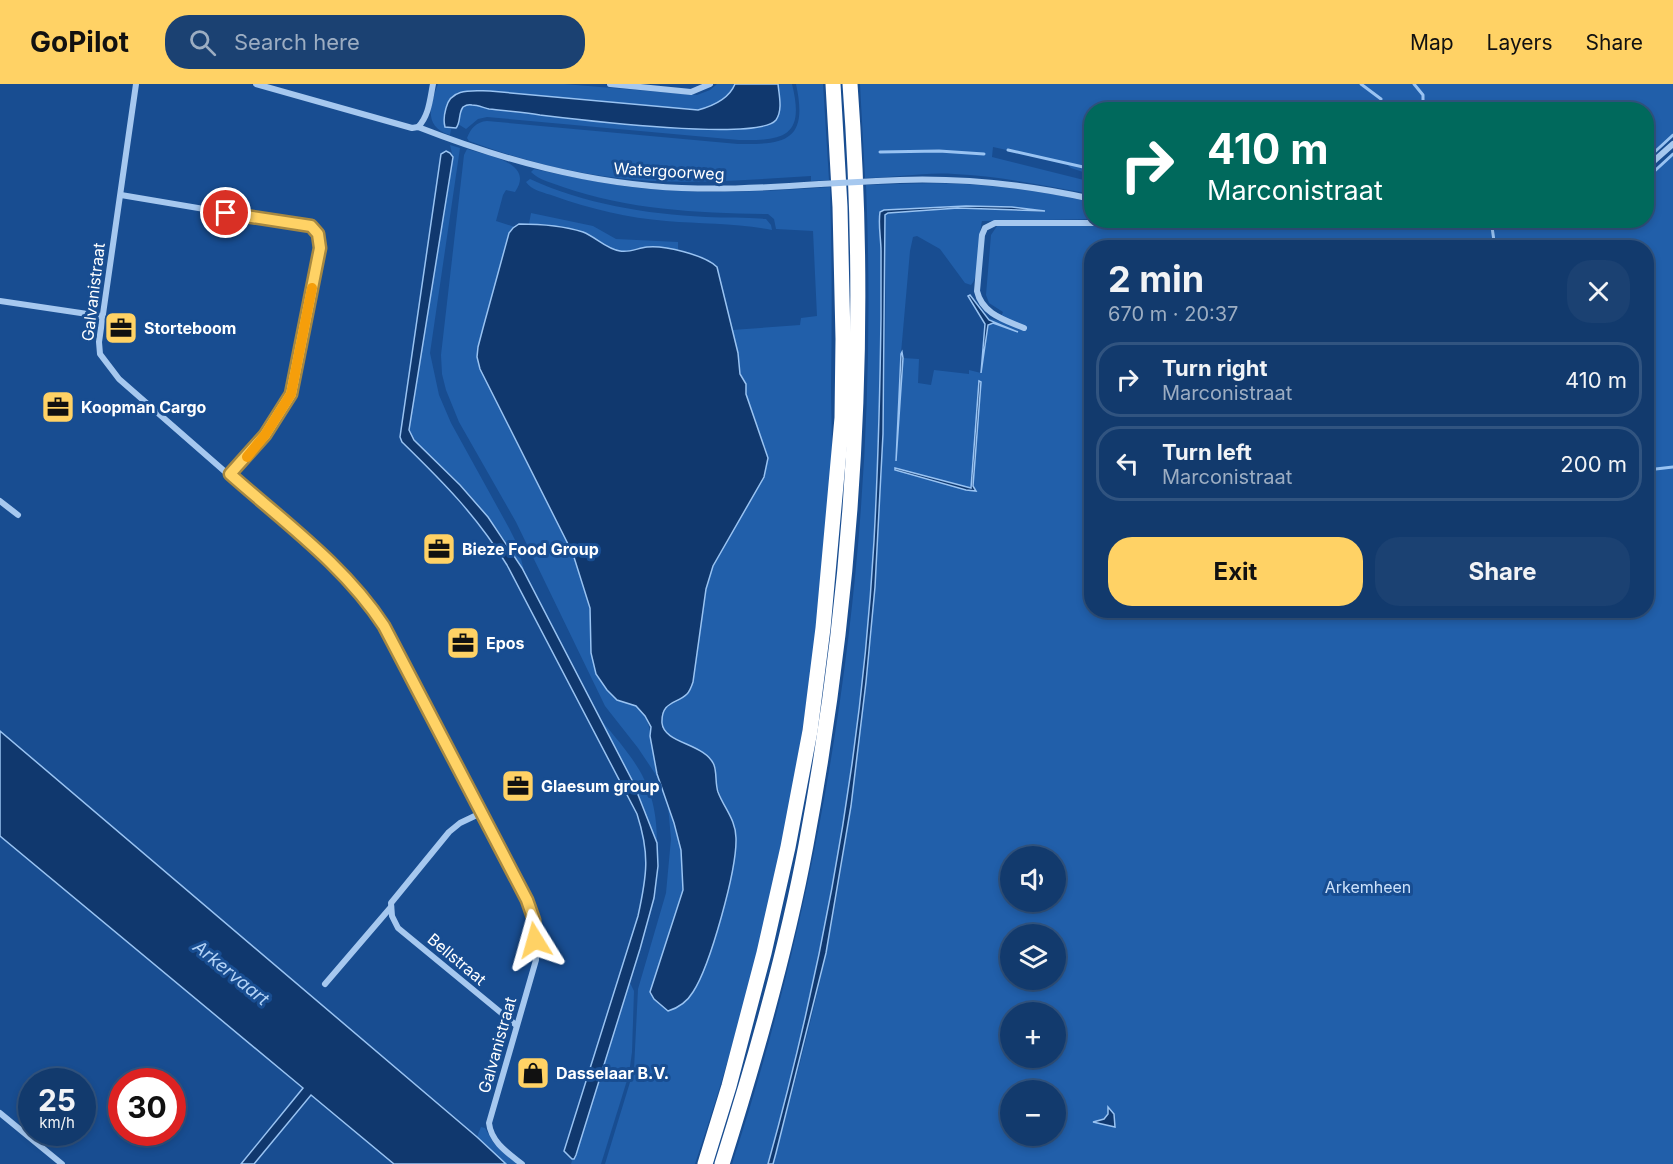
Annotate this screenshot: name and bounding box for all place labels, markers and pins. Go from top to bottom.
pin [200,187,251,238]
office icon: Storteboom [103,310,139,346]
place label: Storteboom [144,318,236,338]
office icon: Koopman Cargo [40,389,76,425]
place label: Koopman Cargo [81,397,207,417]
office icon: Bieze Food Group [421,531,457,567]
place label: Bieze Food Group [462,539,599,559]
office icon: Epos [445,625,481,661]
place label: Epos [486,633,525,653]
office icon: Glaesum group [500,768,536,804]
place label: Glaesum group [541,776,660,796]
shop icon: Dasselaar B.V. [515,1055,551,1091]
place label: Dasselaar B.V. [556,1063,669,1083]

